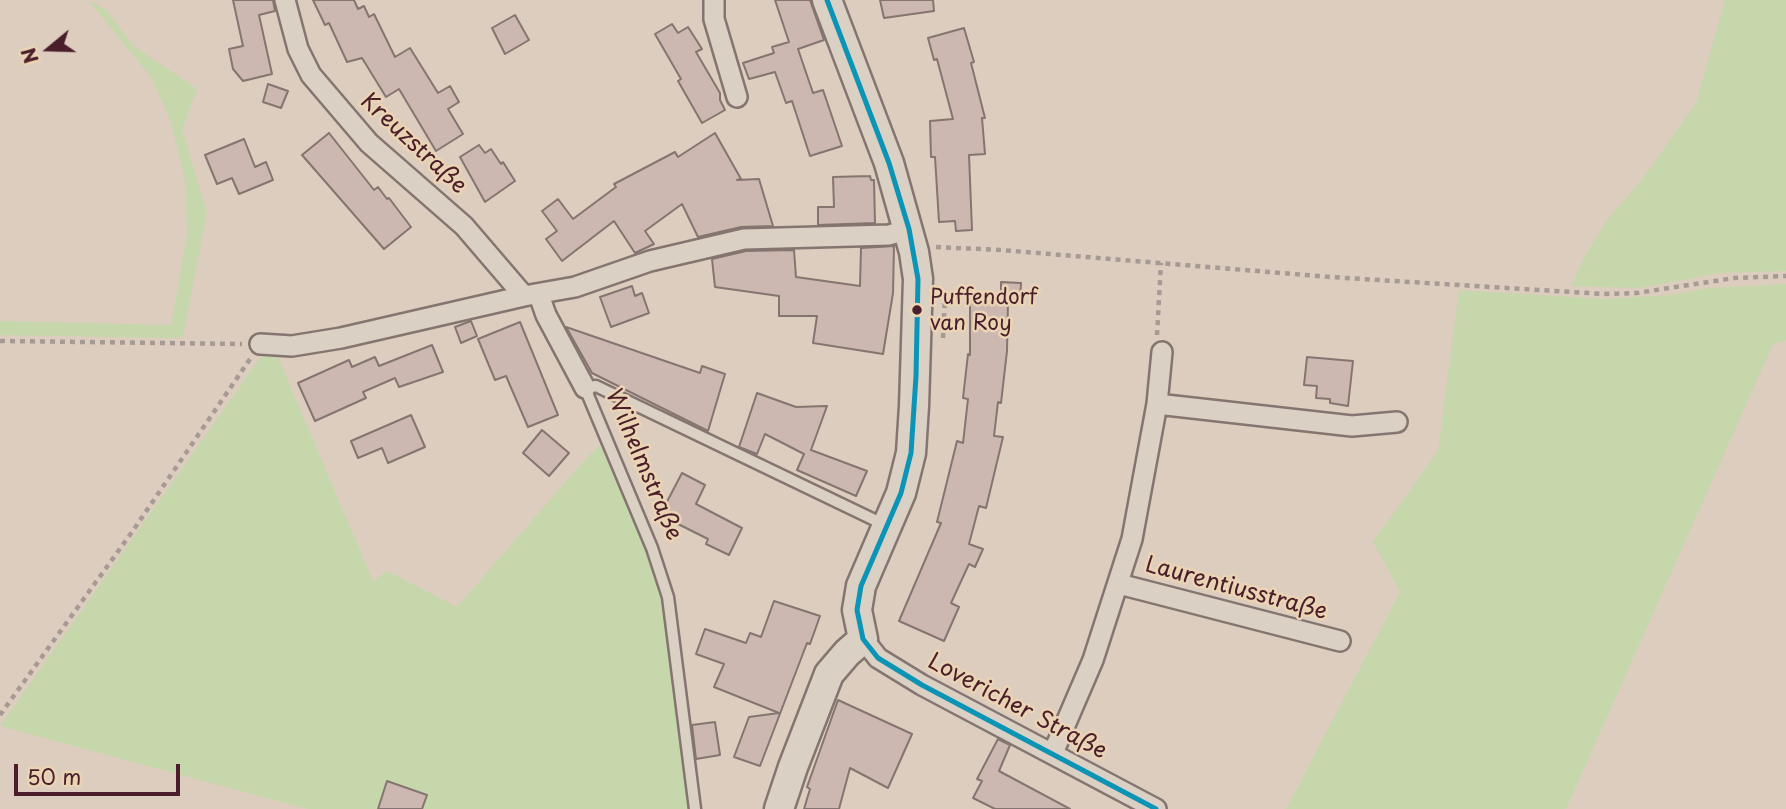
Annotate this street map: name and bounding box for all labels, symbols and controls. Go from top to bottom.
north arrow [14,14,84,84]
text: N [13,44,45,68]
street label: Kreuzstraße [354,88,472,200]
place label: Puffendorf van Roy [930,285,1037,335]
marker: Puffendorf van Roy [910,303,924,317]
street label: Wilhelmstraße [599,385,687,545]
street label: Laurentiusstraße [1142,551,1330,627]
street label: Lovericher Straße [923,648,1111,766]
scale bar [18,750,184,794]
text: 50 m [27,760,81,792]

